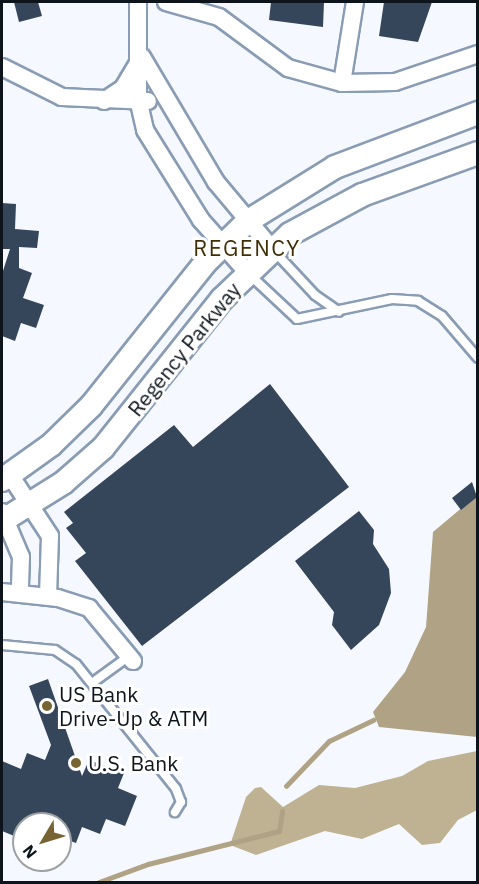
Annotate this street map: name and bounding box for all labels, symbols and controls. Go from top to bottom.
district label: REGENCY [193,235,301,261]
street label: Regency Parkway [122,277,246,421]
place label: US Bank Drive-Up & ATM [59,681,208,731]
marker: US Bank Drive-Up & ATM [40,699,54,713]
place label: U.S. Bank [88,750,178,776]
marker: U.S. Bank [69,756,83,770]
north arrow [12,812,72,872]
text: N [18,841,41,863]

